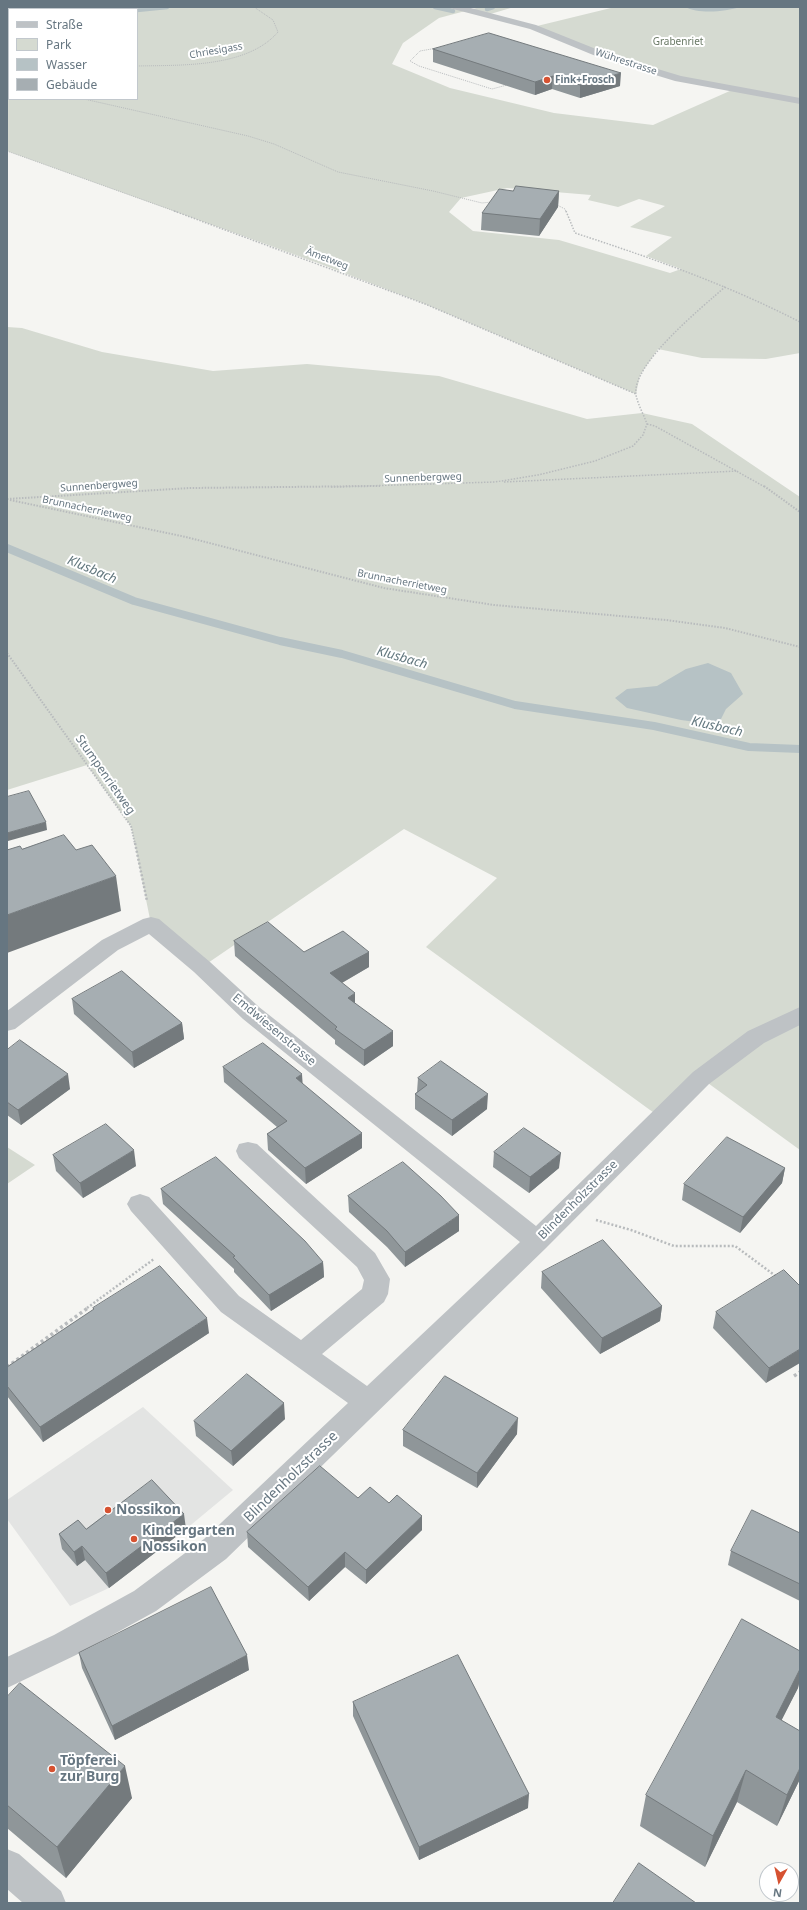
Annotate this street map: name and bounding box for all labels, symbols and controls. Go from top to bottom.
legend [8,8,138,100]
text: Straße [46,16,83,33]
text: Park [46,36,71,53]
park label: Grabenriet [653,36,703,48]
street label: Chriesigass [189,40,243,62]
street label: Wührestrasse [594,46,658,78]
text: Wasser [46,56,87,73]
place label: Fink+Frosch [555,74,615,86]
marker: Fink+Frosch [542,75,552,85]
text: Gebäude [46,76,97,93]
street label: Ämetweg [304,245,350,273]
street label: Sunnenbergweg [384,471,462,485]
street label: Sunnenbergweg [60,477,138,495]
street label: Brunnacherrietweg [41,494,133,524]
water label: Klusbach [65,553,119,587]
street label: Brunnacherrietweg [356,567,448,597]
water label: Klusbach [375,643,429,673]
water label: Klusbach [690,714,744,740]
street label: Stumpenrietweg [72,732,138,818]
street label: Emdwiesenstrasse [229,991,319,1069]
street label: Blindenholzstrasse [535,1157,621,1243]
street label: Blindenholzstrasse [241,1428,341,1526]
place label: Nossikon [116,1502,181,1518]
marker: Nossikon [103,1505,113,1515]
place label: Kindergarten Nossikon [142,1523,235,1556]
marker: Kindergarten Nossikon [129,1534,139,1544]
place label: Töpferei zur Burg [60,1753,119,1786]
marker: Töpferei zur Burg [47,1764,57,1774]
north arrow [759,1862,799,1902]
text: N [772,1885,783,1901]

